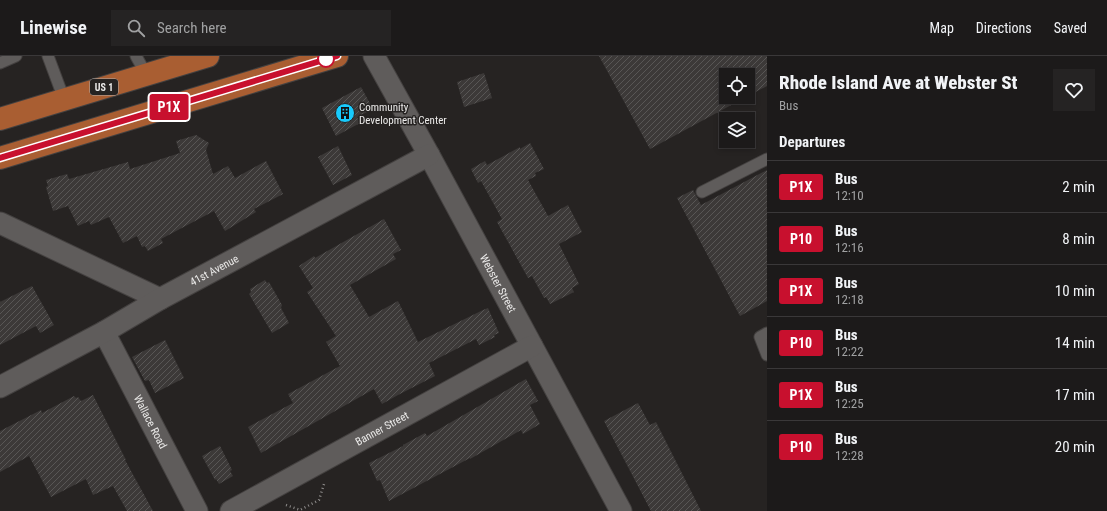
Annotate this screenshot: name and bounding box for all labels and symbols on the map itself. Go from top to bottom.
unlabelled marker [317,50,335,68]
road number: US 1 [90,79,118,95]
line badge: P1X [146,94,192,120]
place label: Community Development Center [359,101,447,127]
building icon: Community Development Center [334,102,356,124]
street label: 41st Avenue [188,252,241,289]
street label: Webster Street [477,252,519,315]
street label: Wallace Road [131,393,169,451]
street label: Banner Street [353,409,411,449]

